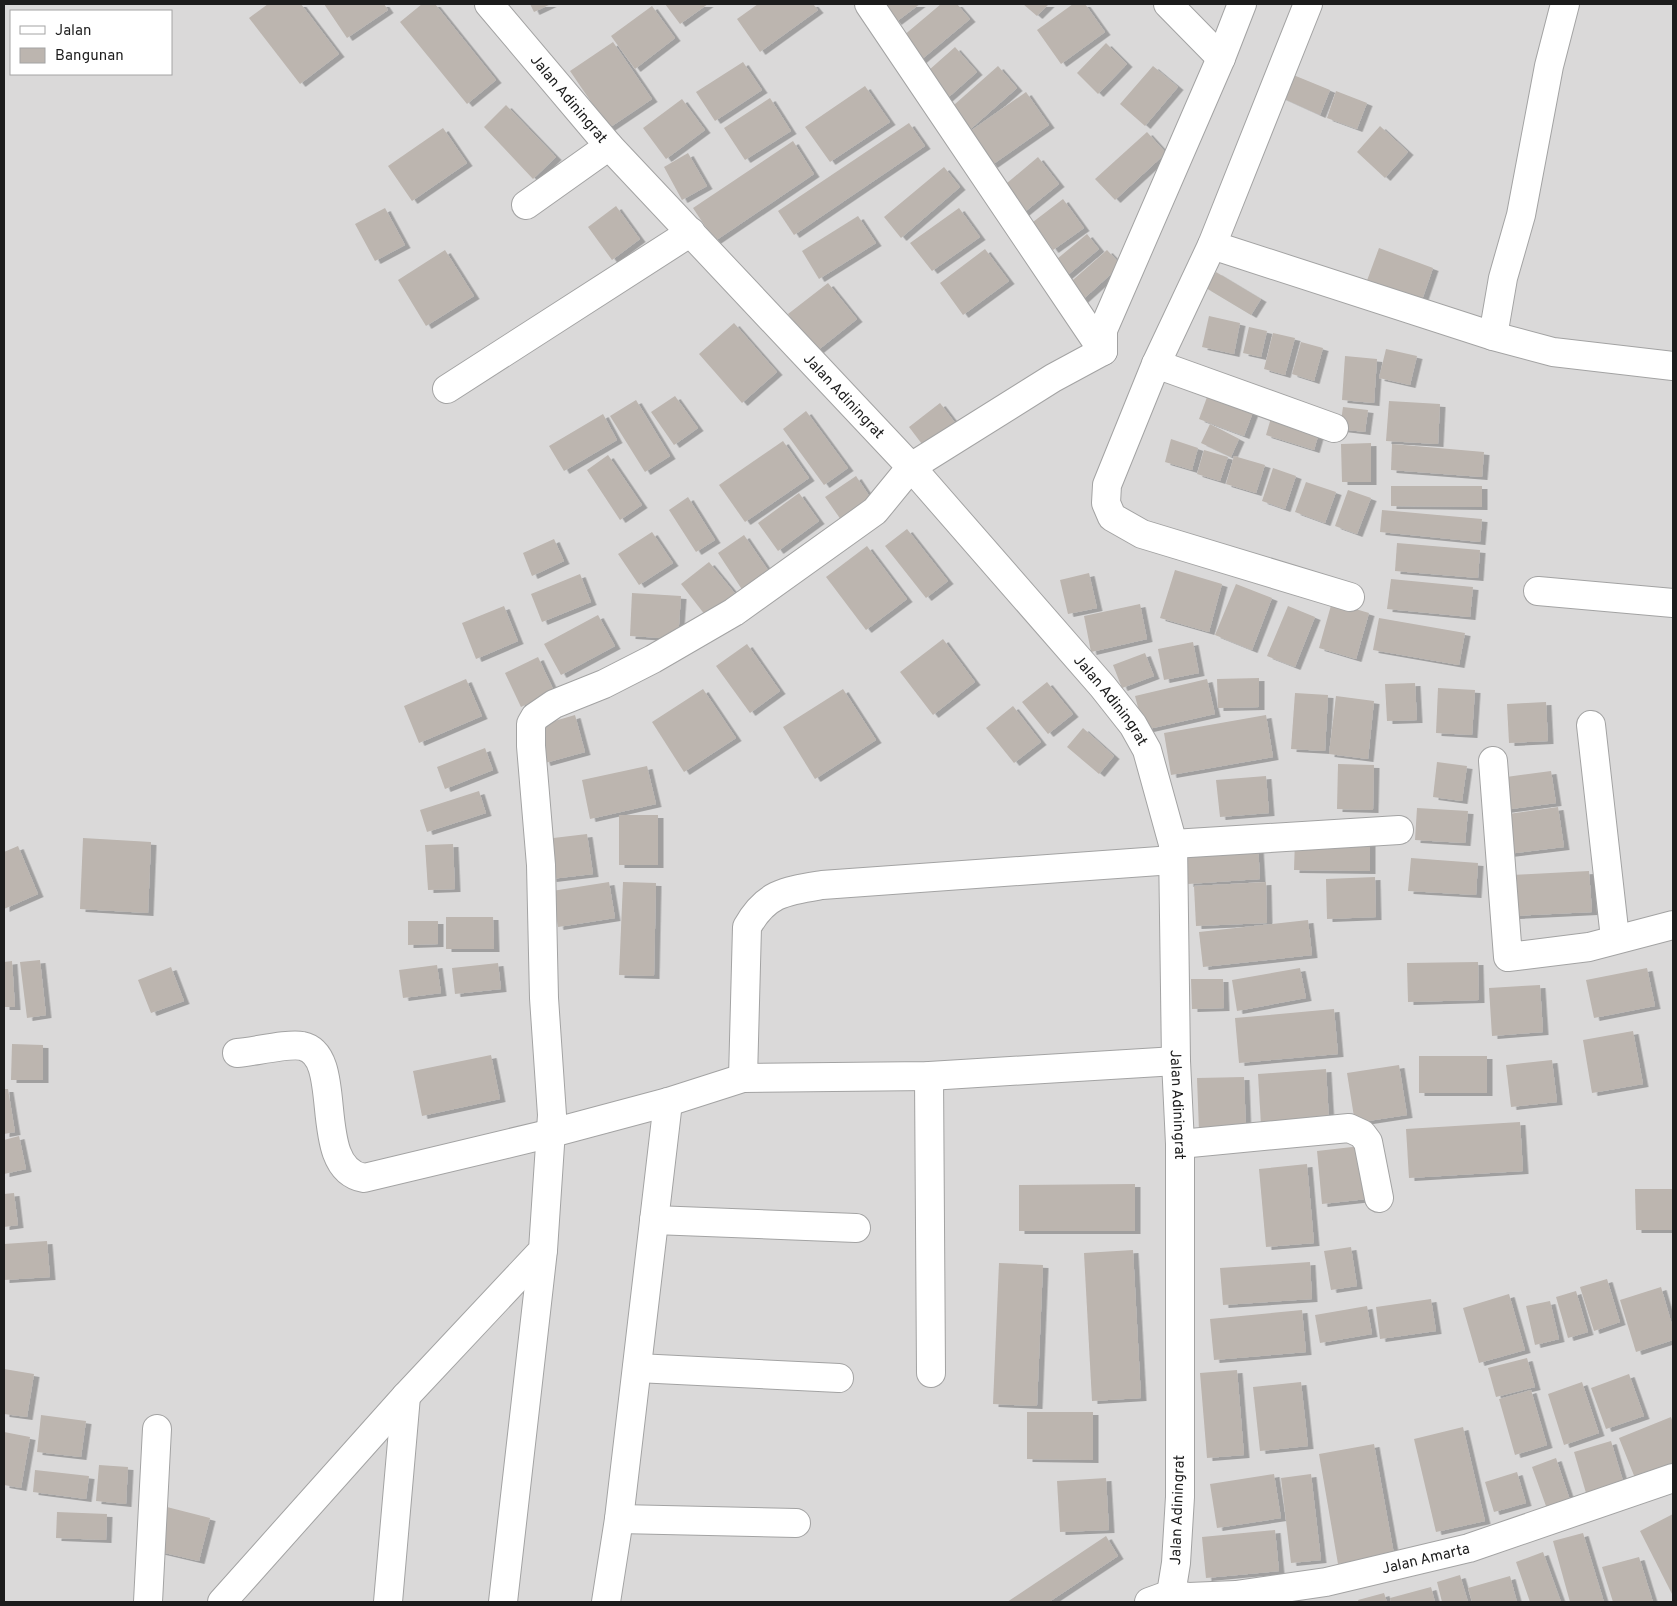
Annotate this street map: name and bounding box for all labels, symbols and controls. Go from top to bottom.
legend [10,10,172,75]
text: Jalan [55,22,92,41]
text: Bangunan [55,47,124,66]
street label: Jalan Adiningrat [525,51,611,148]
street label: Jalan Adiningrat [798,350,888,444]
street label: Jalan Adiningrat [1069,652,1151,750]
street label: Jalan Adiningrat [1165,1050,1188,1160]
street label: Jalan Adiningrat [1167,1455,1190,1565]
street label: Jalan Amarta [1380,1540,1472,1579]

